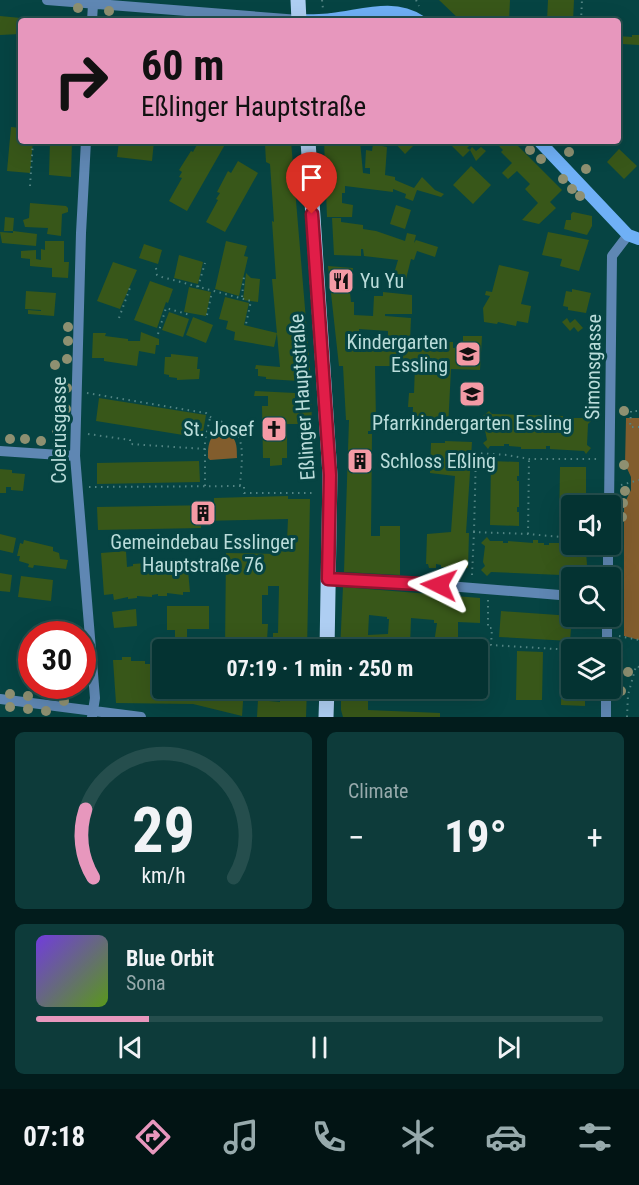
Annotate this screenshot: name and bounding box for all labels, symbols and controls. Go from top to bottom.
text: 60 m [141,41,224,90]
icon: right [42,42,120,120]
text: Eßlinger Hauptstraße [141,91,366,123]
pin [286,152,337,214]
icon: arrive [295,161,328,194]
restaurant icon: Yu Yu [326,266,356,296]
place label: Yu Yu [360,269,404,293]
street label: Eßlinger Hauptstraße [284,313,320,481]
street label: Simonsgasse [580,314,606,420]
place label: Kindergarten Essling [347,330,448,377]
school or university icon: Kindergarten Essling [453,339,483,369]
street label: Colerusgasse [47,376,71,484]
school or university icon: Pfarrkindergarten Essling [457,379,487,409]
place label: Pfarrkindergarten Essling [372,411,572,435]
church icon: St. Josef [259,414,289,444]
place label: St. Josef [183,417,255,441]
building icon: Schloss Eßling [345,446,375,476]
place label: Schloss Eßling [380,449,496,473]
map controls [561,495,621,699]
button: sound [561,495,621,555]
building icon: Gemeindebau Esslinger Hauptstraße 76 [188,498,218,528]
place label: Gemeindebau Esslinger Hauptstraße 76 [110,530,296,577]
position arrow [407,553,471,617]
button: search [561,567,621,627]
speed limit sign: 30 [18,621,96,699]
button: layers [561,639,621,699]
text: 07:19 · 1 min · 250 m [227,656,413,681]
text: Climate [348,779,408,803]
text: 29 [132,794,195,867]
text: 19° [444,810,507,863]
text: − [348,818,365,857]
text: + [587,818,603,857]
text: km/h [141,863,186,888]
text: Blue Orbit [126,946,214,971]
text: Sona [126,971,166,995]
icon: previous [114,1031,147,1064]
icon: pause [303,1031,336,1064]
icon: next [492,1031,525,1064]
icon: directions [132,1116,174,1158]
icon: music [220,1116,262,1158]
icon: phone [308,1116,350,1158]
icon: climate [397,1116,439,1158]
icon: car [485,1116,527,1158]
icon: filters [574,1116,616,1158]
text: 07:18 [23,1121,85,1153]

